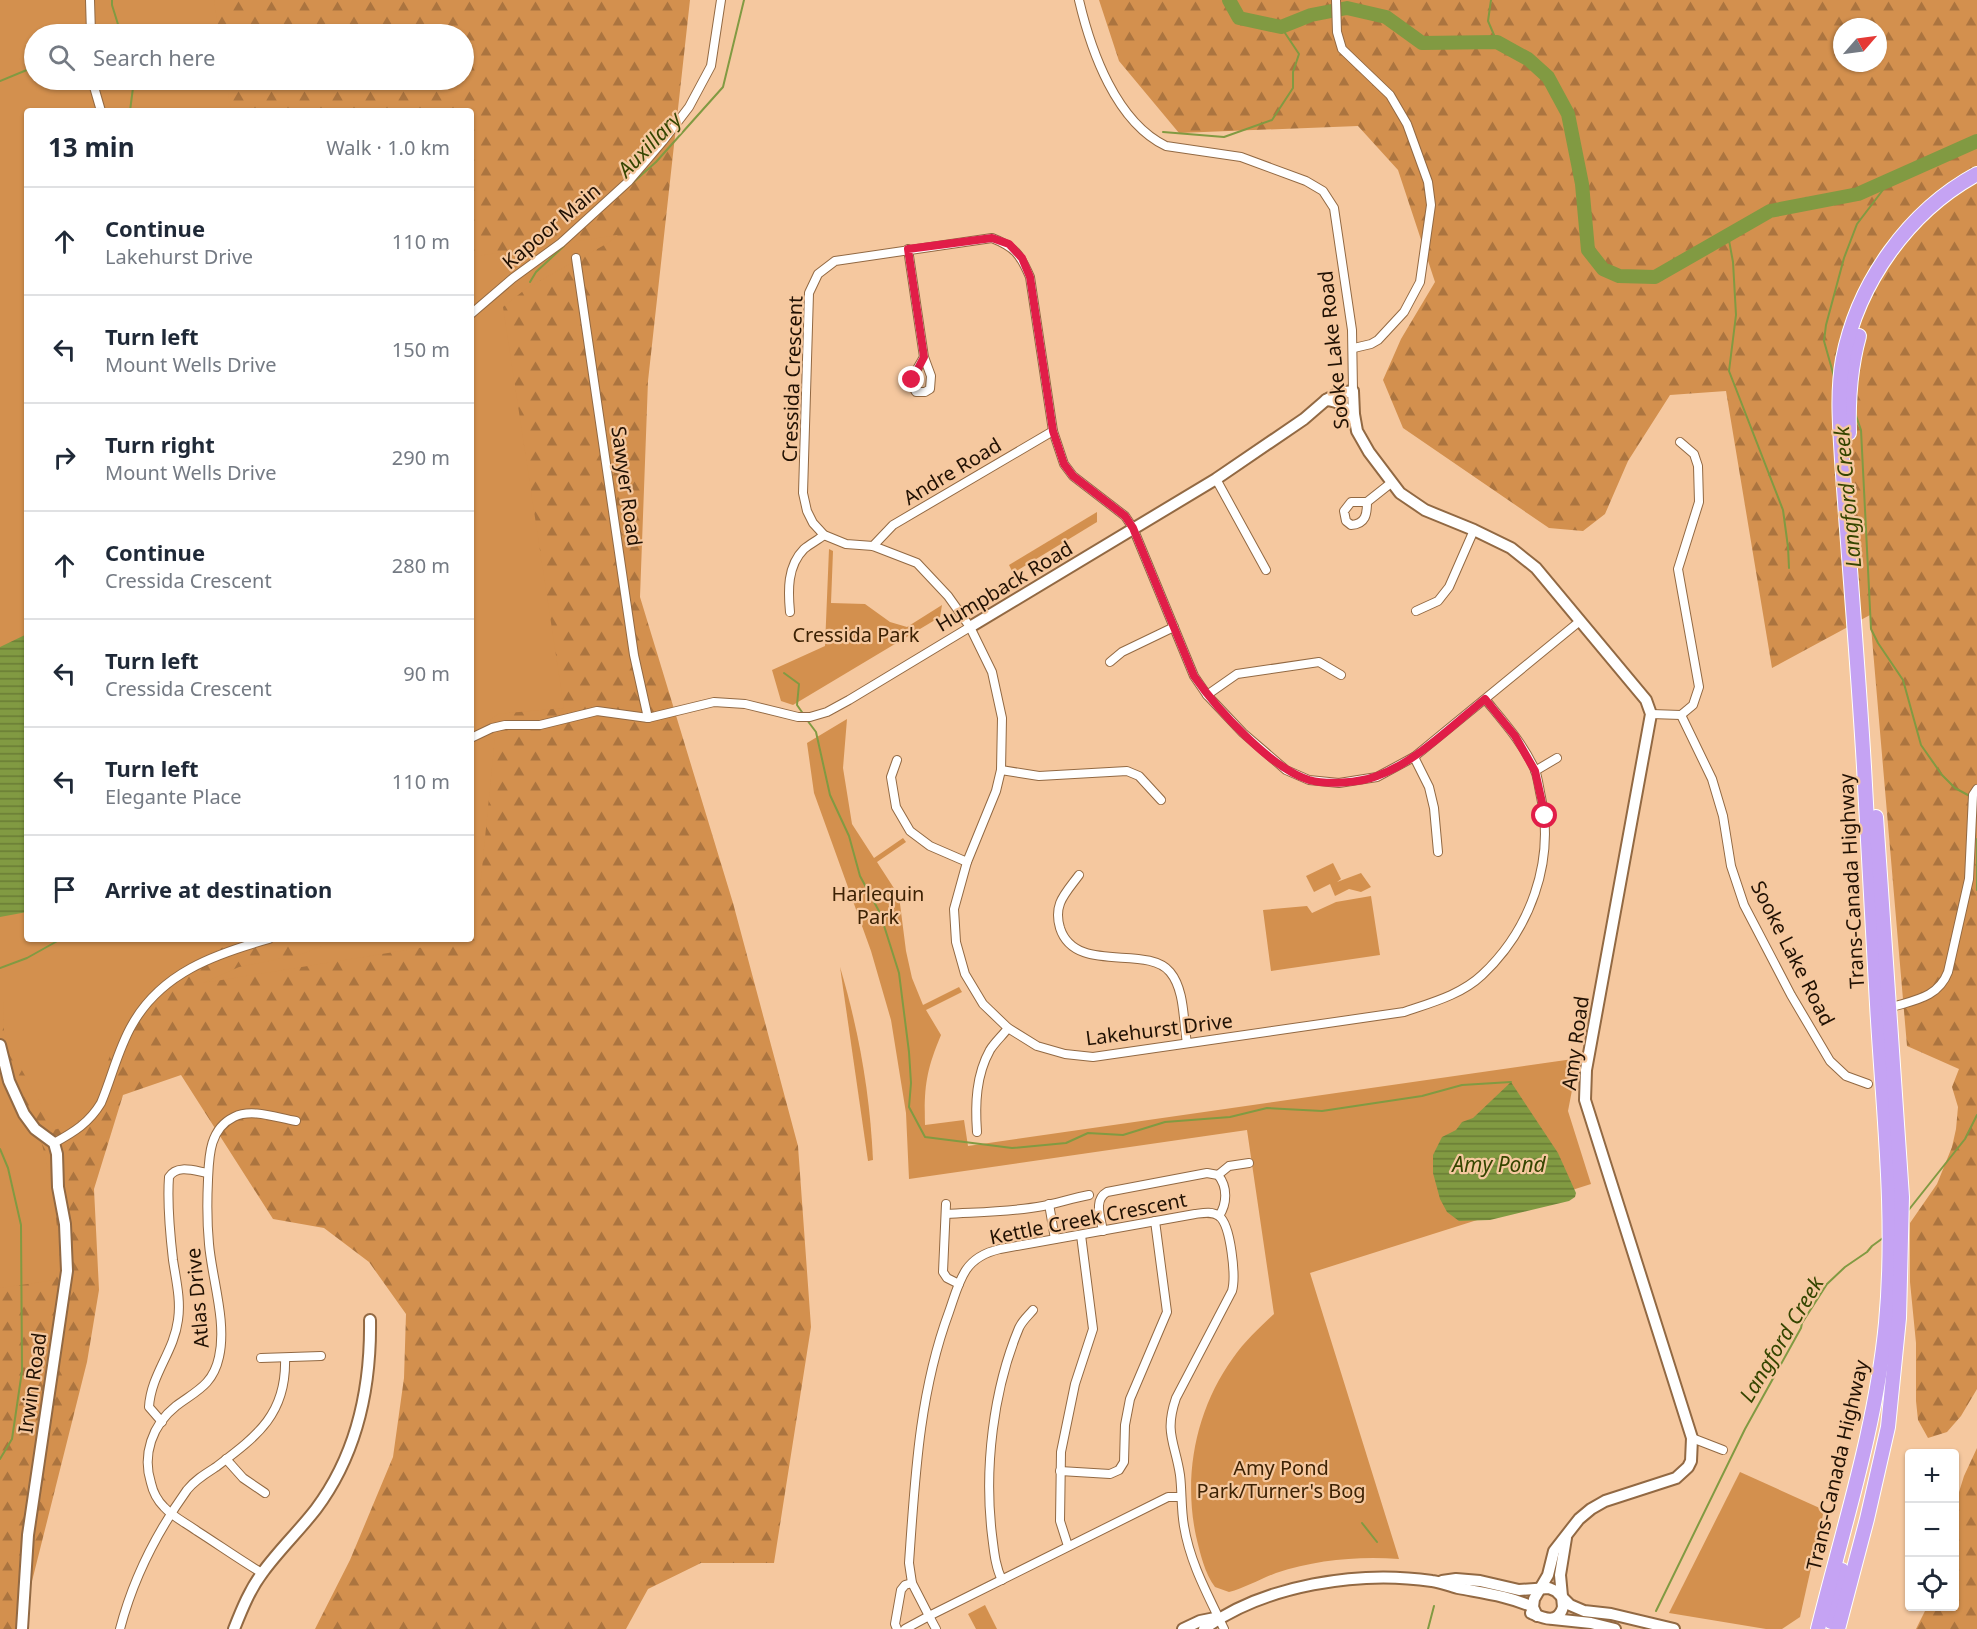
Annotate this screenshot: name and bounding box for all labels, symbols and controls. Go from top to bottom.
north arrow [1833,18,1887,72]
search box [24,24,474,90]
icon: search [45,41,78,74]
text: Search here [93,42,215,72]
water label: Auxillary [610,104,688,184]
text: 13 min [48,129,135,165]
text: Walk · 1.0 km [326,134,450,161]
street label: Kapoor Main [496,177,606,275]
text: Continue [105,213,205,243]
icon: ahead [48,225,81,258]
text: 110 m [392,228,450,255]
text: Lakehurst Drive [105,243,253,270]
street label: Sooke Lake Road [1311,269,1355,431]
street label: Cressida Crescent [776,295,808,463]
text: Turn left [105,321,199,351]
icon: left [48,333,81,366]
text: 150 m [392,336,450,363]
text: Mount Wells Drive [105,351,276,378]
route end [898,366,924,392]
water label: Langford Creek [1827,423,1867,569]
street label: Sawyer Road [605,424,649,548]
text: Turn right [105,429,215,459]
street label: Andre Road [898,431,1006,511]
icon: right [48,441,81,474]
text: 290 m [392,444,450,471]
text: Mount Wells Drive [105,459,276,486]
street label: Humpback Road [931,534,1077,638]
text: Continue [105,537,205,567]
icon: ahead [48,549,81,582]
text: 280 m [392,552,450,579]
text: Cressida Crescent [105,567,272,594]
park label: Cressida Park [792,621,920,648]
text: Turn left [105,645,199,675]
icon: left [48,657,81,690]
text: 90 m [403,660,450,687]
text: Cressida Crescent [105,675,272,702]
text: Turn left [105,753,199,783]
icon: left [48,765,81,798]
text: 110 m [392,768,450,795]
street label: Trans-Canada Highway [1832,772,1870,989]
text: Elegante Place [105,783,242,810]
route start [1531,802,1557,828]
icon: arrive [48,873,81,906]
text: Arrive at destination [105,874,332,904]
street label: Sooke Lake Road [1745,876,1841,1030]
park label: Harlequin Park [832,880,924,930]
street label: Amy Road [1555,994,1595,1092]
street label: Lakehurst Drive [1084,1007,1234,1051]
water label: Amy Pond [1450,1150,1547,1178]
street label: Kettle Creek Crescent [987,1186,1189,1250]
street label: Atlas Drive [179,1247,215,1349]
water label: Langford Creek [1732,1270,1830,1407]
street label: Irwin Road [12,1331,52,1435]
street label: Trans-Canada Highway [1800,1356,1875,1573]
map controls [1905,1449,1959,1611]
button: + [1905,1449,1959,1503]
park label: Amy Pond Park/Turner's Bog [1196,1454,1366,1504]
button: − [1905,1503,1959,1557]
button: locate [1905,1557,1959,1611]

